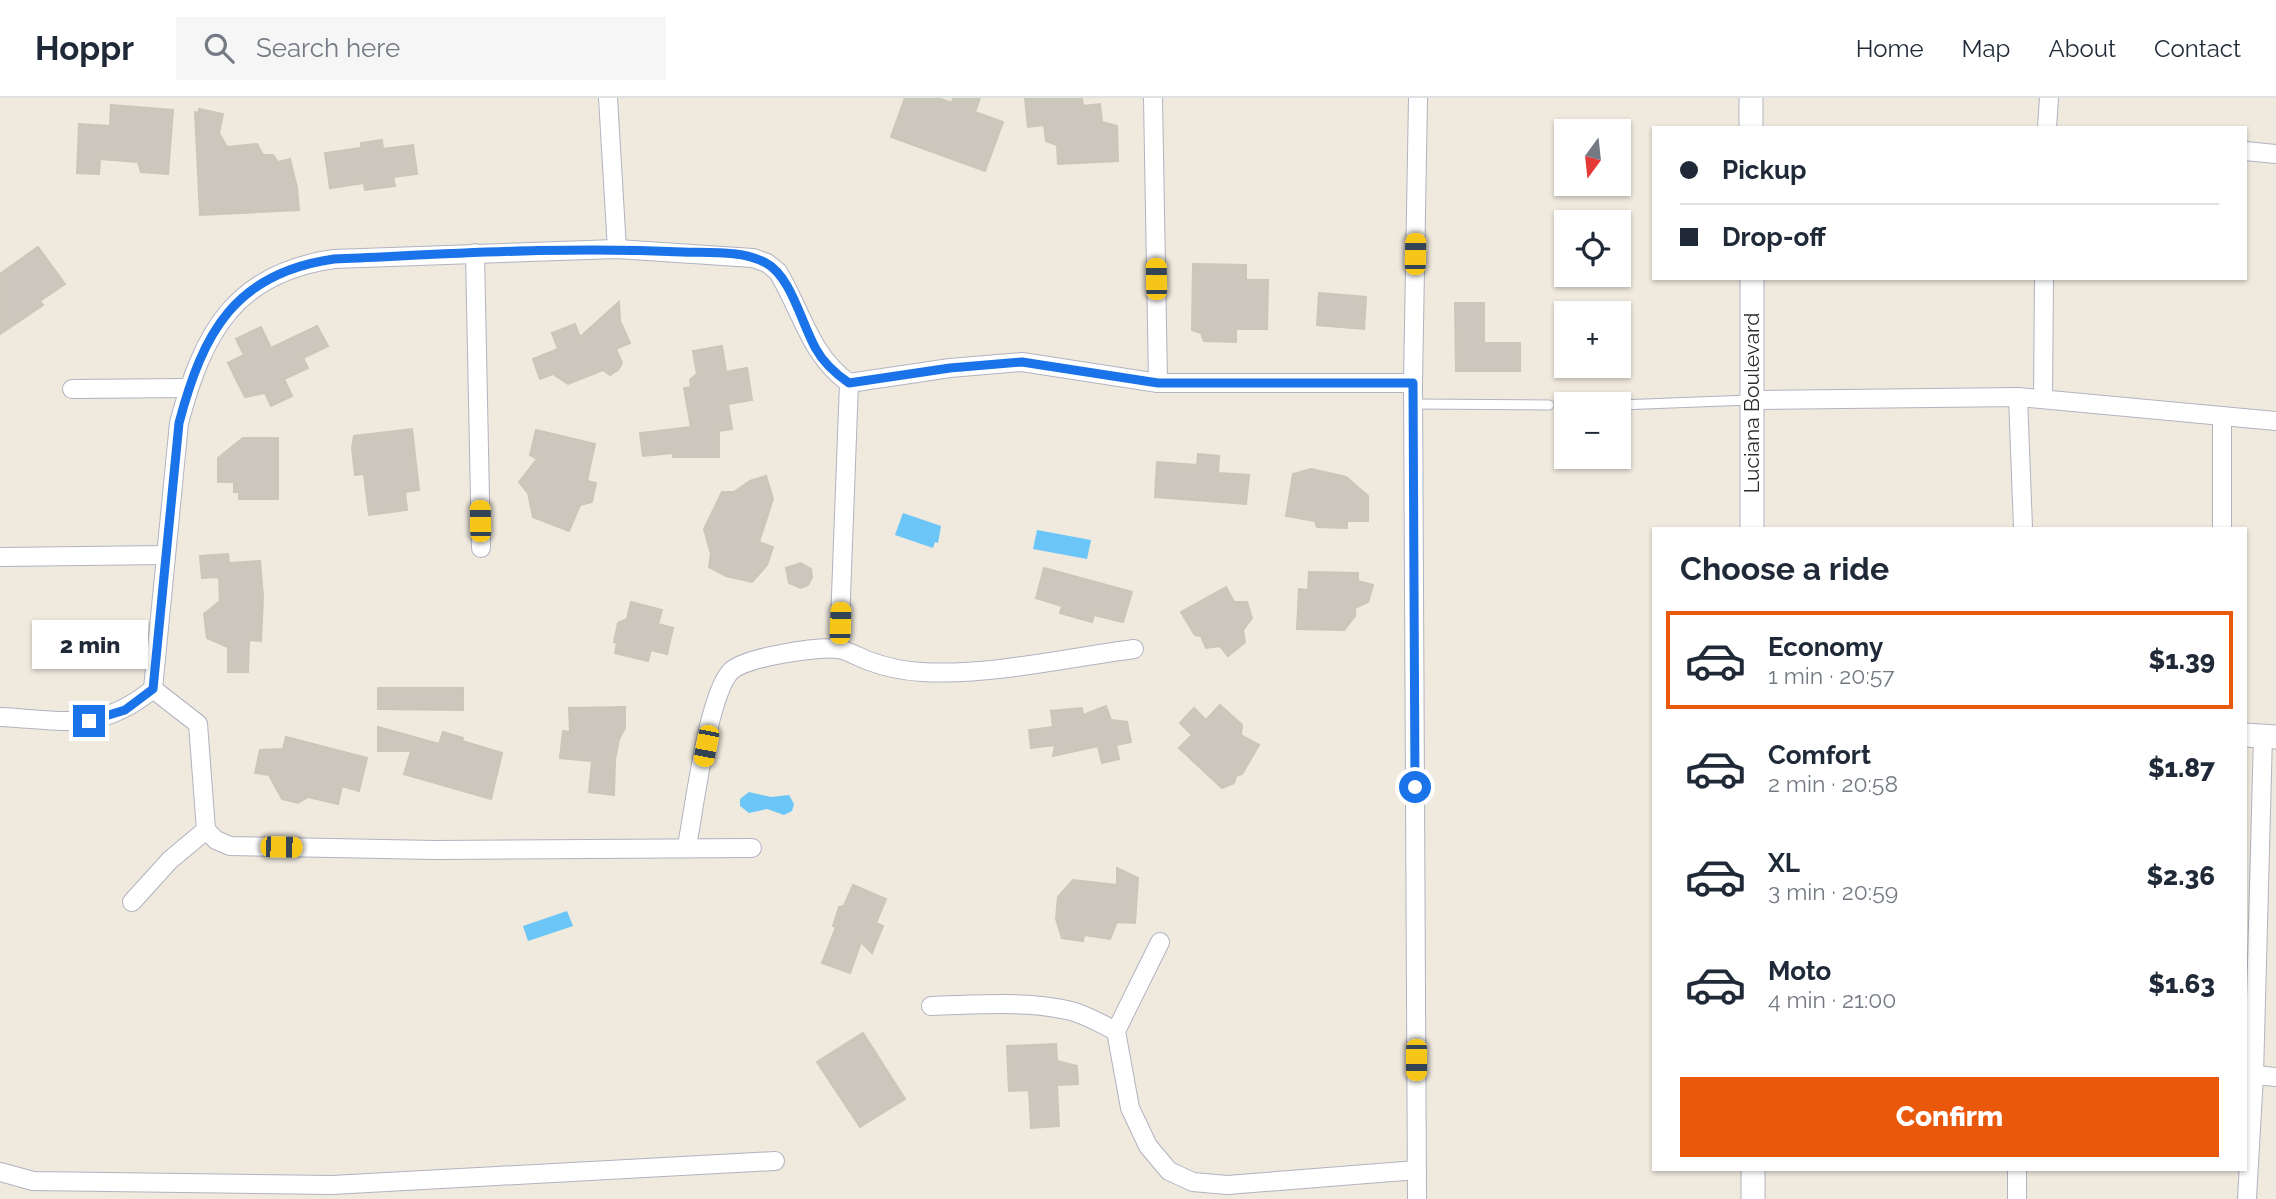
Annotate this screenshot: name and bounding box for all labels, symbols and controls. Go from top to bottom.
search box [176,17,666,80]
text: Hoppr [35,29,134,68]
icon: search [200,29,238,67]
text: Search here [256,33,400,63]
text: Home [1856,34,1924,63]
text: Map [1962,34,2010,63]
text: About [2048,34,2116,63]
text: Contact [2154,34,2241,63]
north arrow [1554,119,1631,196]
map controls [1554,119,1631,469]
text: Pickup [1722,155,1807,185]
button: locate [1554,210,1631,287]
text: Drop-off [1722,222,1826,252]
car [1405,233,1426,275]
car [1146,258,1167,300]
button: + [1554,301,1631,378]
street label: Luciana Boulevard [1739,313,1764,493]
button: − [1554,392,1631,469]
car [470,500,491,542]
text: Choose a ride [1680,550,1889,587]
car [829,602,852,644]
callout: 2 min [31,620,147,668]
icon: car [1684,629,1747,692]
text: 2 min [60,631,120,658]
text: Economy [1768,632,1883,662]
text: $1.39 [2149,645,2215,675]
text: 1 min · 20:57 [1768,662,1895,689]
route end [73,705,105,737]
car [692,723,721,769]
icon: car [1684,737,1747,800]
text: Comfort [1768,740,1871,770]
text: $1.87 [2148,753,2215,783]
text: 2 min · 20:58 [1768,770,1898,797]
route start [1399,771,1431,803]
car [260,836,303,858]
icon: car [1684,845,1747,908]
text: XL [1768,848,1800,878]
text: $2.36 [2146,861,2215,891]
text: 3 min · 20:59 [1768,878,1898,905]
icon: car [1684,953,1747,1016]
text: Moto [1768,956,1831,986]
text: $1.63 [2148,969,2215,999]
text: 4 min · 21:00 [1768,986,1896,1013]
car [1406,1039,1427,1081]
button: Confirm [1680,1077,2219,1157]

